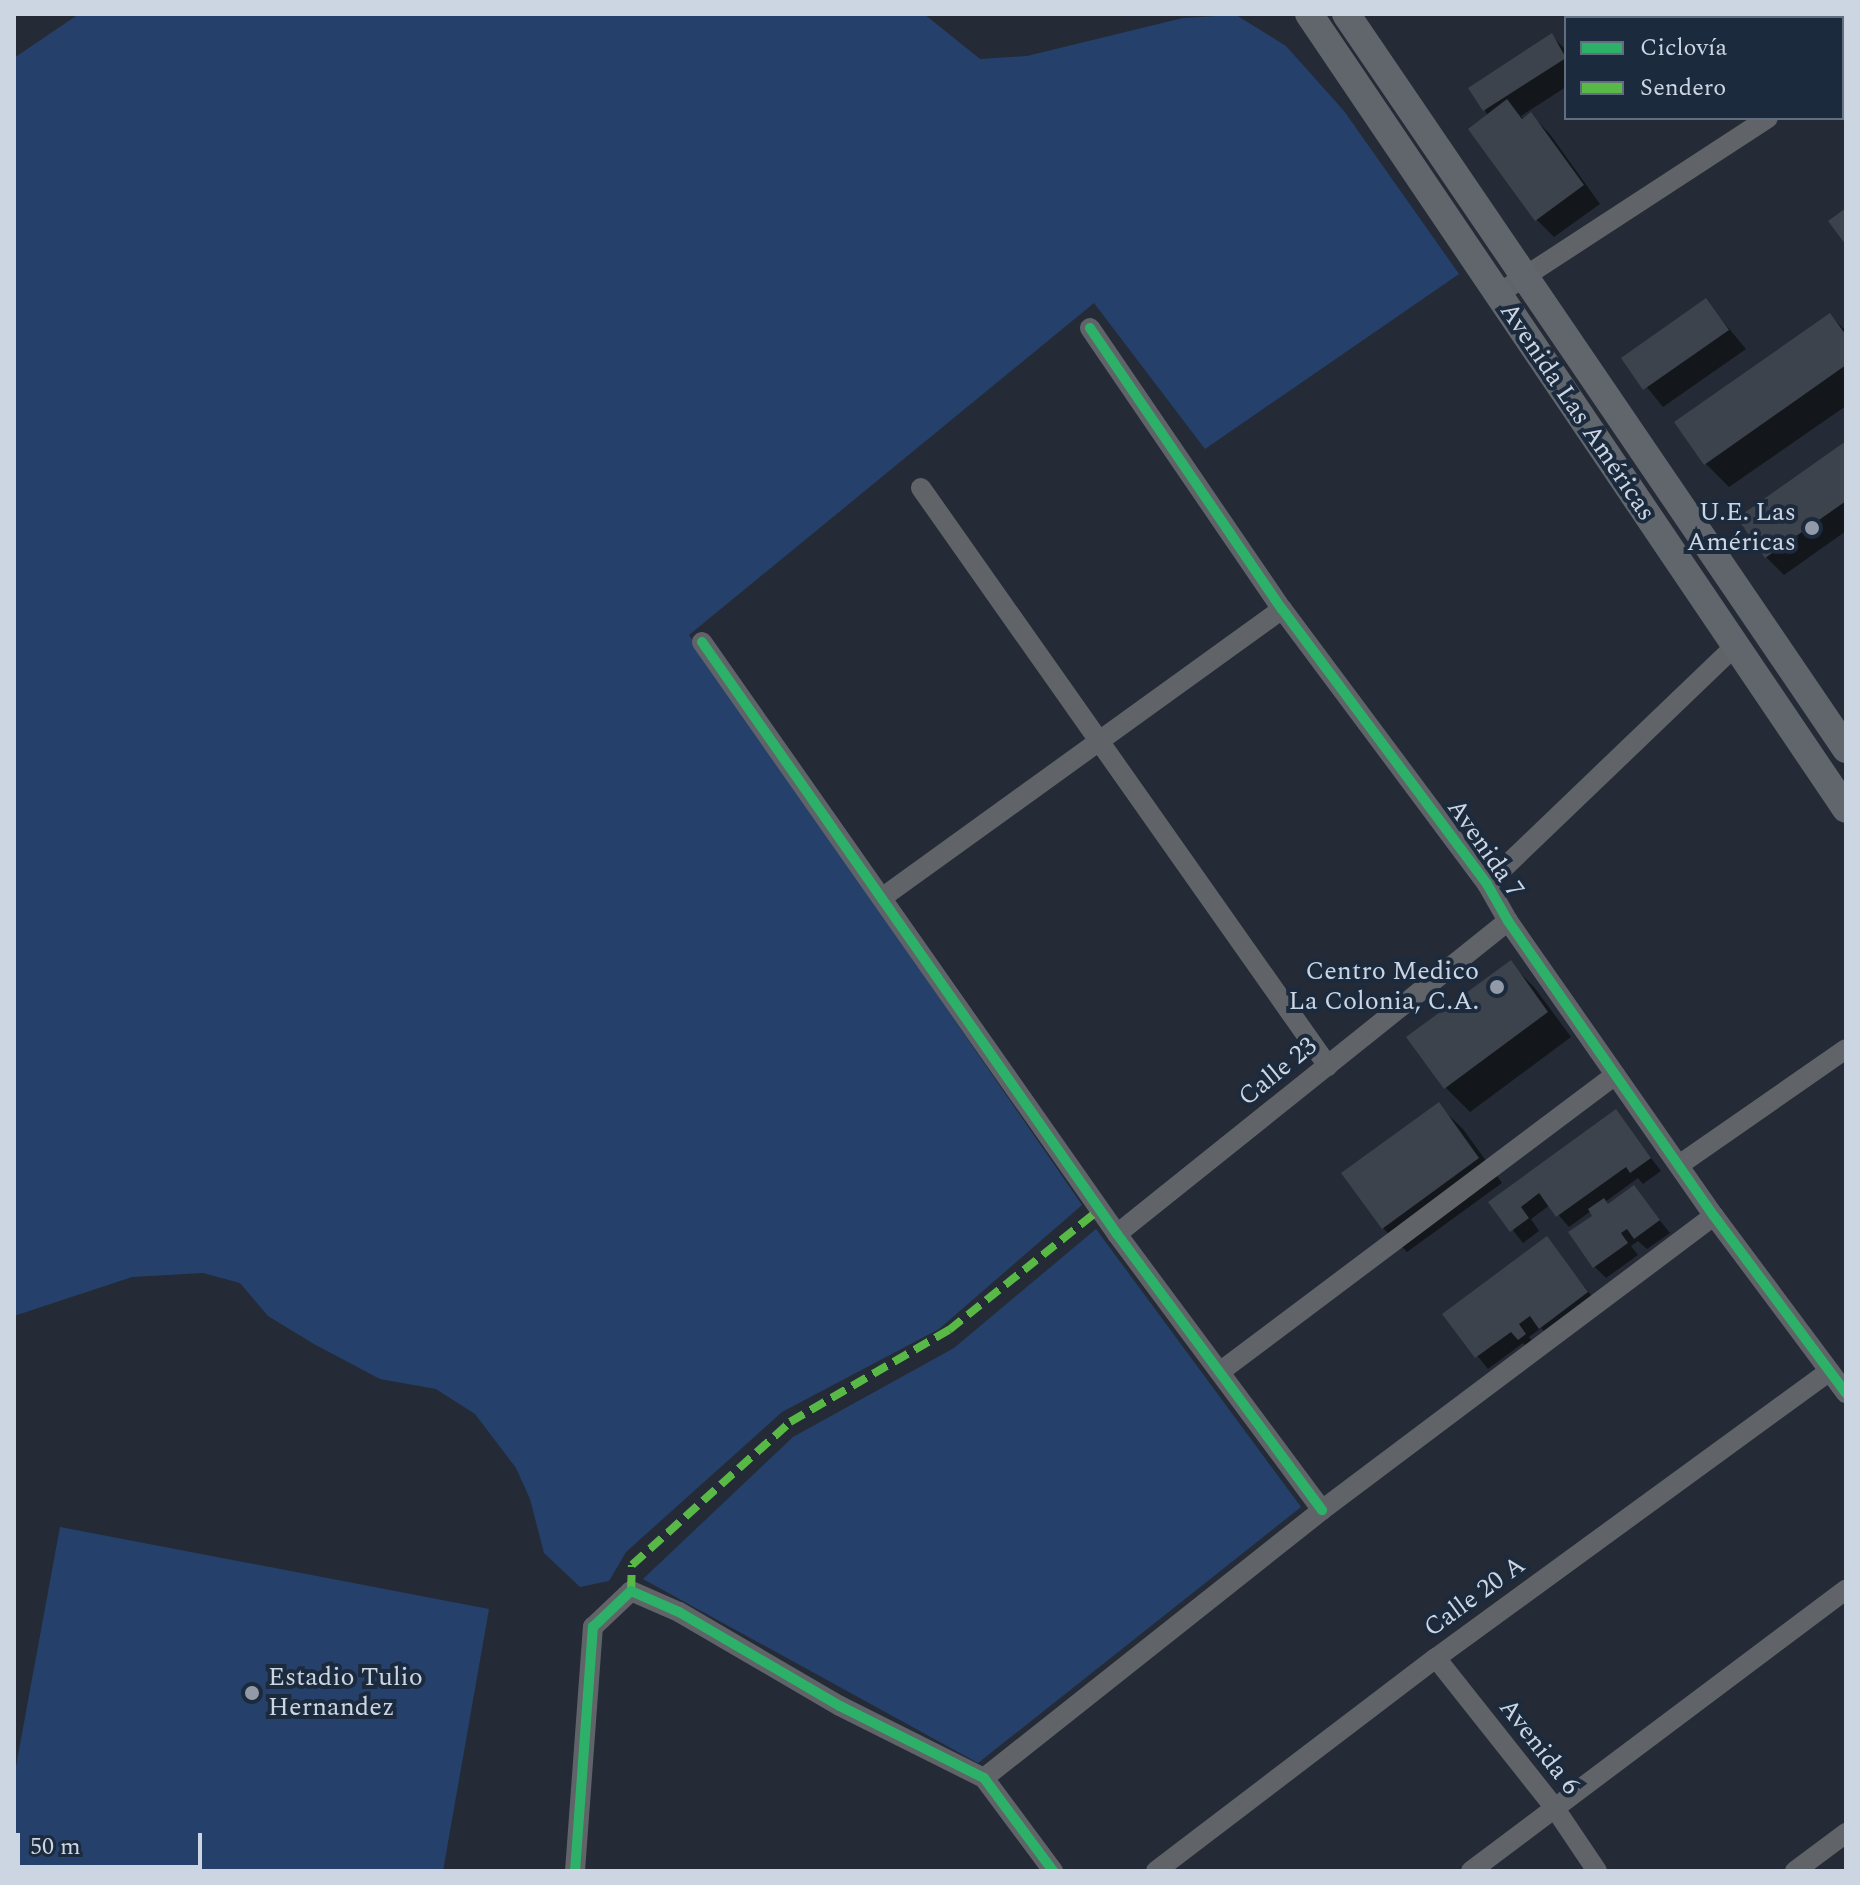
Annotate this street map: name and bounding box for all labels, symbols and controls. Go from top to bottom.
legend [1564,16,1844,120]
text: Ciclovía [1640,30,1727,66]
text: Sendero [1640,70,1726,106]
street label: Avenida Las Américas [1492,297,1662,527]
place label: U.E. Las Américas [1687,497,1796,558]
marker: U.E. Las Américas [1803,519,1821,537]
street label: Avenida 7 [1440,794,1530,904]
place label: Centro Medico La Colonia, C.A. [1289,956,1479,1018]
marker: Centro Medico La Colonia, C.A. [1486,976,1508,998]
street label: Calle 23 [1232,1031,1324,1113]
street label: Calle 20 A [1418,1550,1532,1644]
place label: Estadio Tulio Hernandez [268,1662,423,1724]
marker: Estadio Tulio Hernandez [243,1684,261,1702]
street label: Avenida 6 [1492,1693,1586,1801]
scale bar [20,1817,206,1867]
text: 50 m [30,1829,81,1865]

